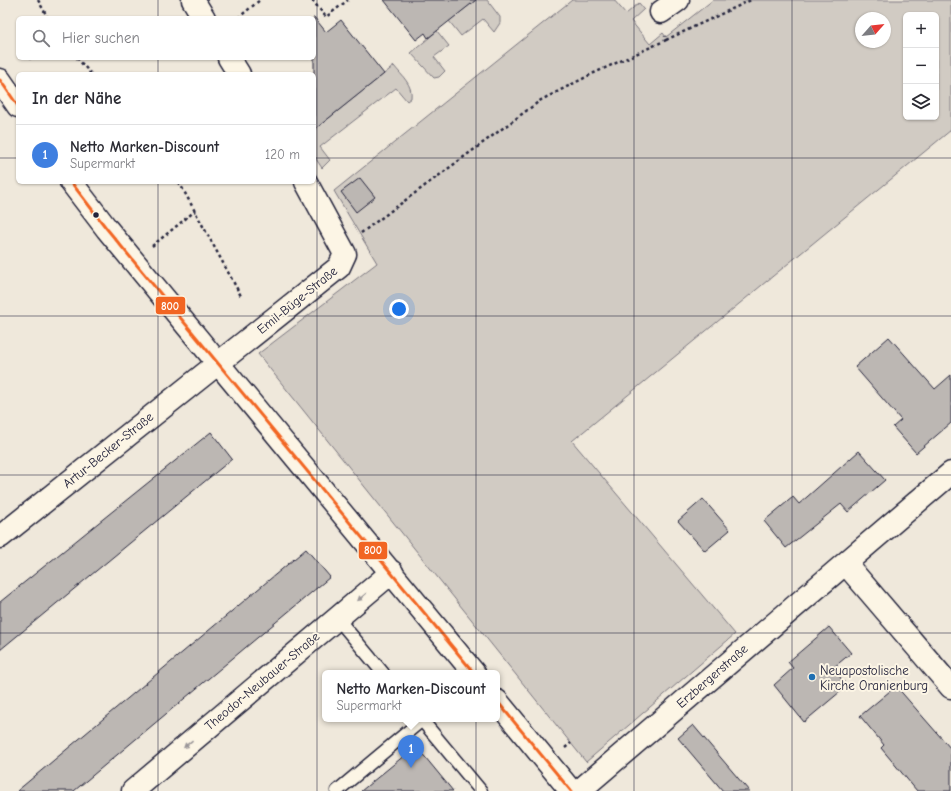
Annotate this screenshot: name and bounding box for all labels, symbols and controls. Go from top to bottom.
north arrow [855,12,891,48]
map controls [903,12,939,120]
button: + [903,12,939,48]
search box [16,16,316,60]
icon: search [30,27,52,49]
text: Hier suchen [62,29,140,47]
button: − [903,48,939,84]
button: layers [903,84,939,120]
text: In der Nähe [32,89,121,108]
text: Netto Marken-Discount [70,138,219,156]
text: 1 [42,147,48,162]
text: 120 m [265,147,300,162]
text: Supermarkt [70,156,135,171]
unlabelled marker [91,210,101,220]
street label: Emil-Büge-Straße [254,263,340,337]
line badge: 800 [155,296,186,315]
your location [389,299,409,319]
text: 800 [161,300,179,313]
street label: Artur-Becker-Straße [60,409,157,491]
line badge: 800 [358,541,388,560]
text: 800 [364,544,382,557]
one-way arrow [357,592,367,601]
street label: Theodor-Neubauer-Straße [202,628,323,733]
street label: Erzbergerstraße [673,641,751,711]
place label: Neuapostolische Kirche Oranienburg [820,663,928,693]
popup [322,670,500,722]
marker: Neuapostolische Kirche Oranienburg [807,672,817,682]
text: Netto Marken-Discount [336,680,486,698]
text: Supermarkt [336,698,401,713]
pin: 1 [398,735,424,768]
one-way arrow [183,740,193,749]

